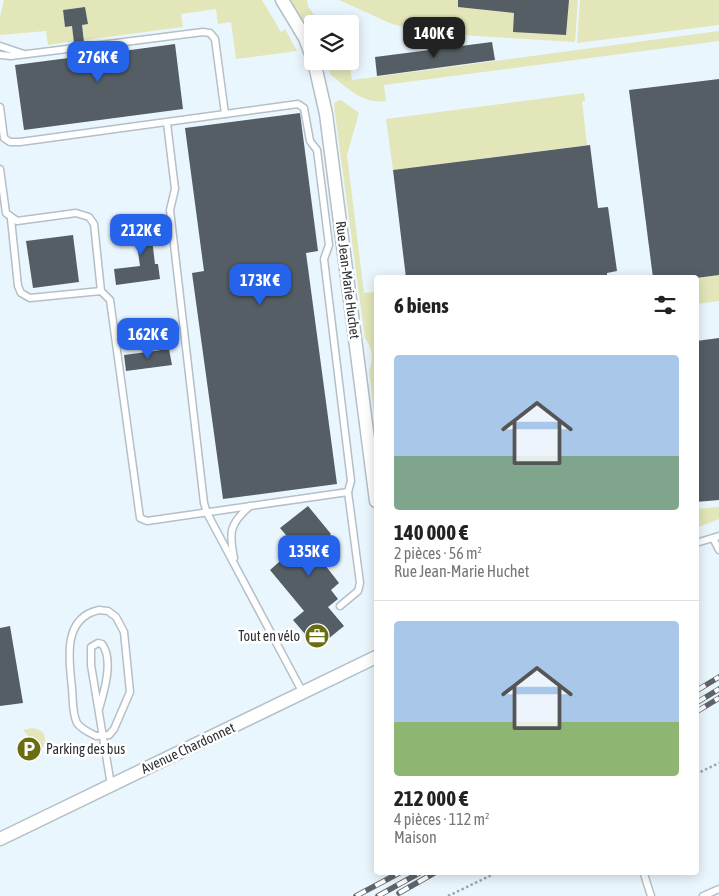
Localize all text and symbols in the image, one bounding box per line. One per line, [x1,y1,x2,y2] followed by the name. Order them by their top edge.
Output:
[304,15,359,70] map controls
[304,15,359,70] button: layers
[393,17,475,59] pin: 140K €
[414,24,454,42] text: 140K €
[57,41,139,83] pin: 276K €
[78,48,118,66] text: 276K €
[100,214,182,256] pin: 212K €
[333,220,363,340] street label: Rue Jean-Marie Huchet
[121,221,161,239] text: 212K €
[219,264,301,306] pin: 173K €
[240,271,280,289] text: 173K €
[651,291,679,319] icon: filters
[394,293,449,317] text: 6 biens
[107,318,189,360] pin: 162K €
[128,325,168,343] text: 162K €
[492,388,582,478] icon: home
[394,520,468,544] text: 140 000 €
[268,534,350,577] pin: 135K €
[289,542,329,560] text: 135K €
[394,544,482,562] text: 2 pièces · 56 m²
[394,562,529,580] text: Rue Jean-Marie Huchet
[304,623,330,649] office icon: Tout en vélo
[238,628,300,644] place label: Tout en vélo
[492,653,582,743] icon: home
[139,719,237,777] street label: Avenue Chardonnet
[16,736,42,762] parking icon: Parking des bus
[46,741,125,757] place label: Parking des bus
[394,786,468,810] text: 212 000 €
[394,810,490,828] text: 4 pièces · 112 m²
[394,828,437,846] text: Maison

